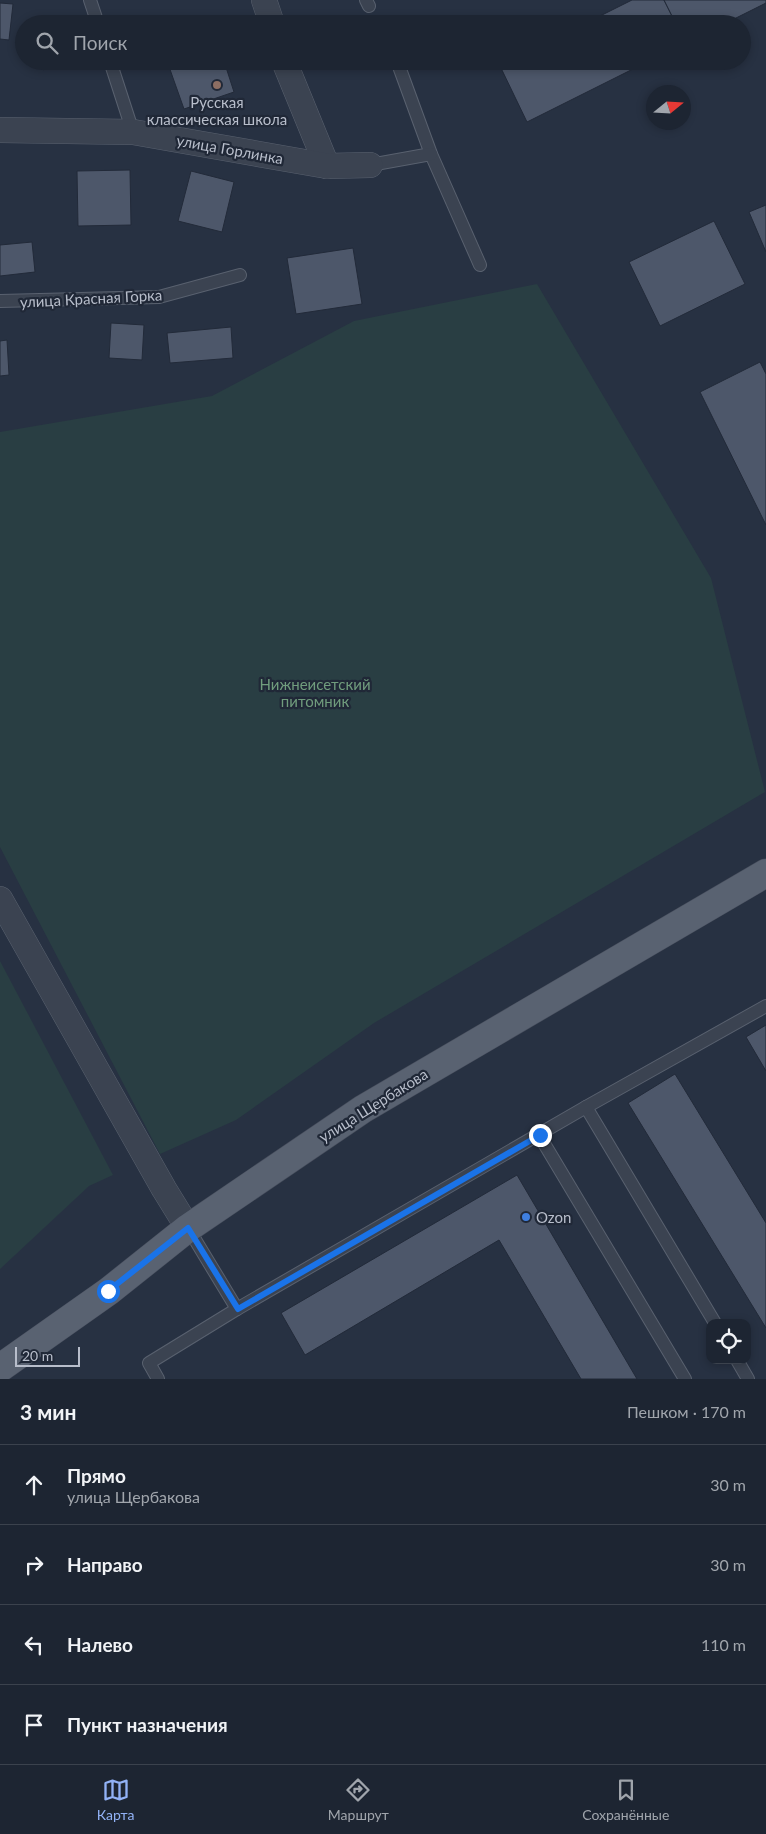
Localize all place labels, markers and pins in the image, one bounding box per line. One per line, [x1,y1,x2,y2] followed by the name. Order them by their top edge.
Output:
[211,79,223,91] marker: Русская классическая школа
[147,93,287,128] place label: Русская классическая школа
[536,1208,571,1226] place label: Ozon
[520,1211,532,1223] marker: Ozon

